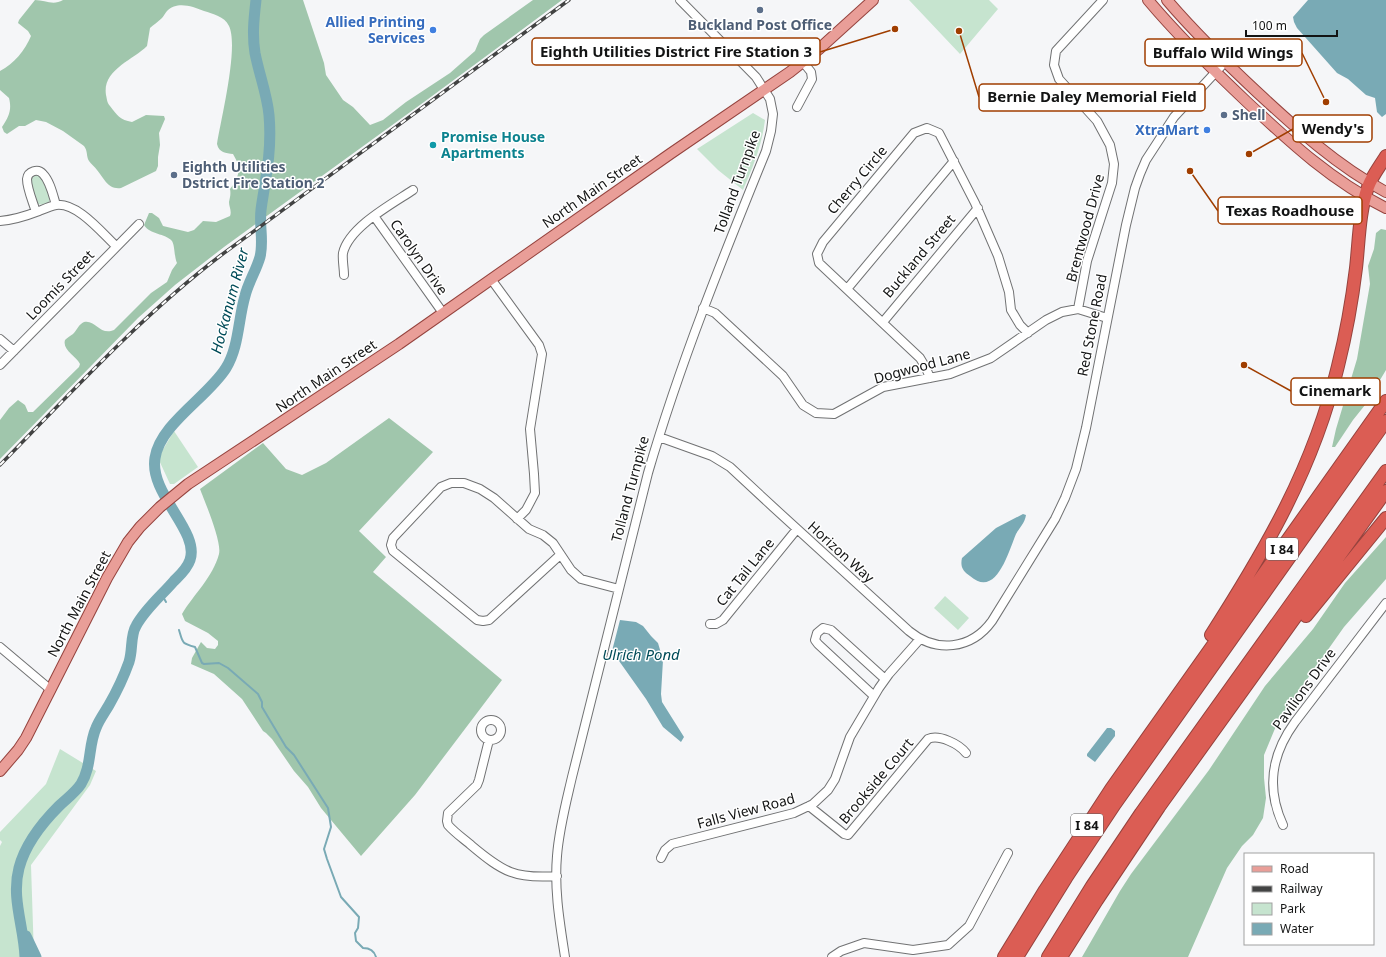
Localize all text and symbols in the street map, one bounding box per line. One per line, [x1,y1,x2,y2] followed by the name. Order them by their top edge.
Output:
[755,5,765,15] marker: Buckland Post Office
[325,12,425,47] place label: Allied Printing Services
[1246,12,1337,38] scale bar
[688,15,832,34] place label: Buckland Post Office
[1252,17,1287,34] text: 100 m
[428,25,438,35] marker: Allied Printing Services
[532,38,820,65] callout: Eighth Utilities District Fire Station 3
[1145,39,1302,66] callout: Buffalo Wild Wings
[540,41,812,61] text: Eighth Utilities District Fire Station 3
[1153,42,1293,62] text: Buffalo Wild Wings
[979,84,1205,111] callout: Bernie Daley Memorial Field
[987,86,1197,106] text: Bernie Daley Memorial Field
[1232,105,1266,124] place label: Shell
[1219,110,1229,120] marker: Shell
[1293,115,1372,142] callout: Wendy's
[1302,118,1364,138] text: Wendy's
[1135,120,1199,139] place label: XtraMart
[1202,125,1212,135] marker: XtraMart
[441,127,545,162] place label: Promise House Apartments
[709,127,764,236] street label: Tolland Turnpike
[428,140,438,150] marker: Promise House Apartments
[822,141,891,218] street label: Cherry Circle
[538,149,645,232] street label: North Main Street
[182,157,325,192] place label: Eighth Utilities Dstrict Fire Station 2
[169,170,179,180] marker: Eighth Utilities Dstrict Fire Station 2
[1061,172,1108,284] street label: Brentwood Drive
[1218,197,1362,224] callout: Texas Roadhouse
[1226,200,1354,220] text: Texas Roadhouse
[878,210,959,301] street label: Buckland Street
[386,215,453,298] street label: Carolyn Drive
[205,245,253,356] water label: Hockanum River
[21,246,98,324] street label: Loomis Street
[1072,272,1111,378] street label: Red Stone Road
[272,335,380,416] street label: North Main Street
[871,343,972,388] street label: Dogwood Lane
[1291,378,1380,405] callout: Cinemark
[1299,380,1372,400] text: Cinemark
[606,434,653,544] street label: Tolland Turnpike
[804,517,879,587] street label: Horizon Way
[711,534,778,610] street label: Cat Tail Lane
[1266,538,1298,560] road number: I 84
[43,547,115,660] street label: North Main Street
[602,644,680,664] water label: Ulrich Pond
[1268,644,1340,733] street label: Pavilions Drive
[834,734,917,827] street label: Brookside Court
[695,788,797,833] street label: Falls View Road
[1071,814,1103,836] road number: I 84
[1244,853,1374,945] legend
[1280,860,1309,877] text: Road
[1280,880,1324,897] text: Railway
[1280,900,1306,917] text: Park
[1280,920,1314,937] text: Water

